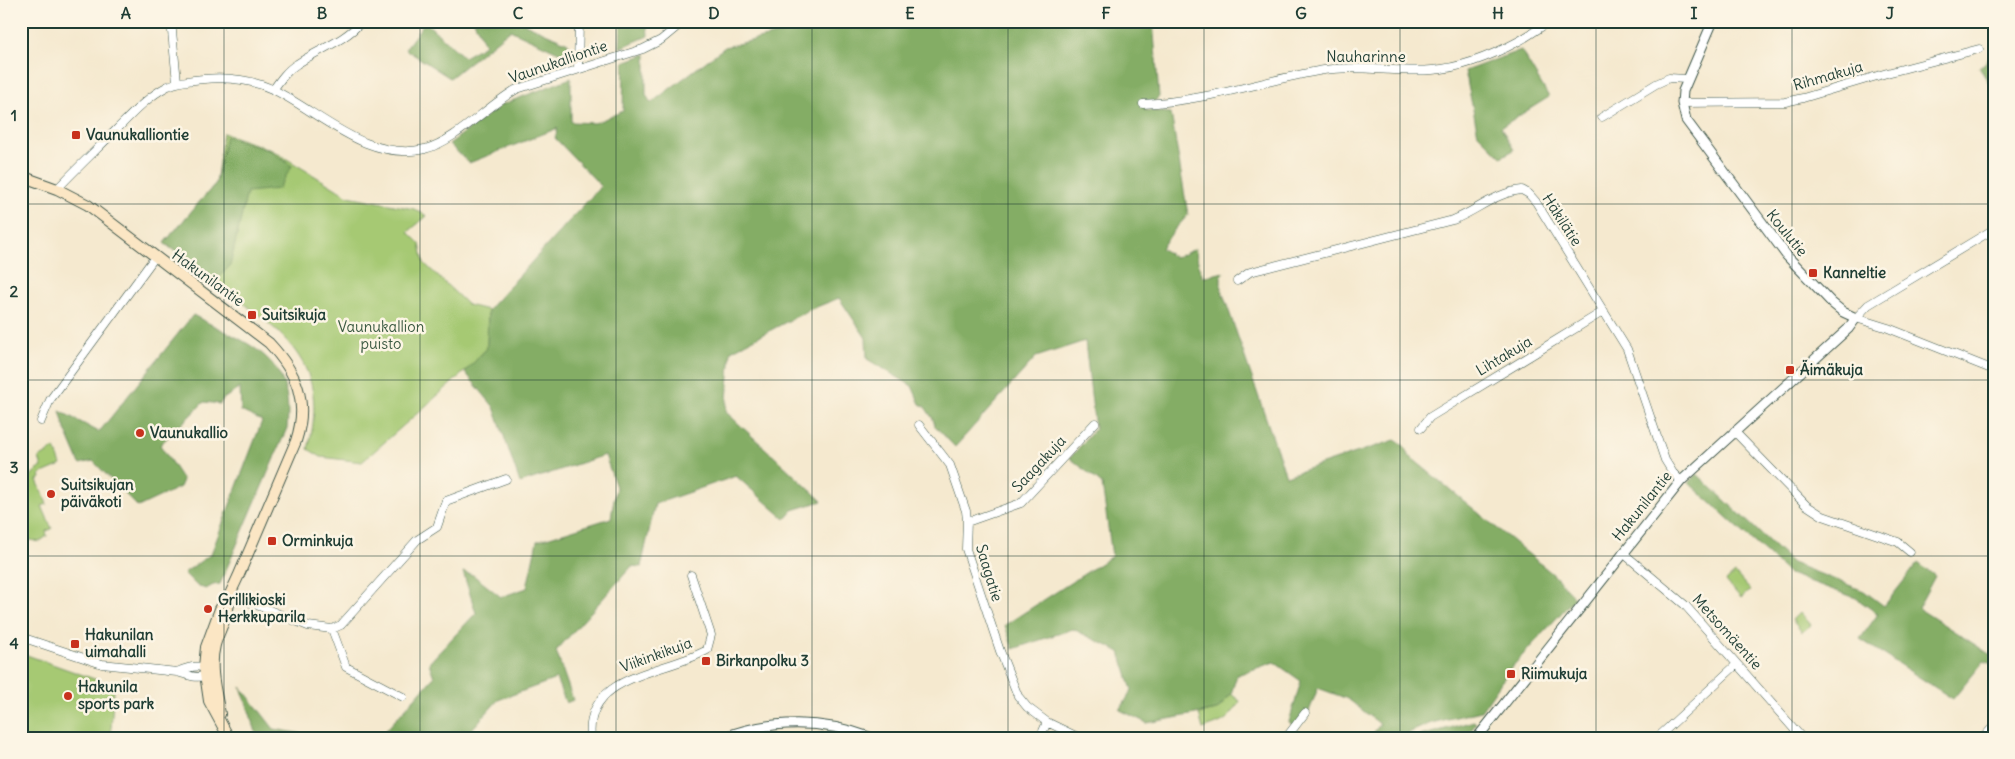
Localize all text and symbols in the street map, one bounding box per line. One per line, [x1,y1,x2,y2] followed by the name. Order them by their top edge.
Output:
[121,3,131,23] text: A
[317,3,328,23] text: B
[513,3,524,23] text: C
[708,3,720,23] text: D
[905,3,915,23] text: E
[1101,3,1111,23] text: F
[1295,3,1307,23] text: G
[1492,3,1504,23] text: H
[1691,3,1698,23] text: I
[1886,3,1895,23] text: J
[506,36,610,87] street label: Vaunukalliontie
[1326,47,1406,66] street label: Nauharinne
[1791,56,1865,95] street label: Rihmakuja
[11,105,17,125] text: 1
[86,125,189,144] place label: Vaunukalliontie
[70,129,82,141] marker: Vaunukalliontie
[1538,190,1586,250] street label: Häkilätie
[1763,205,1812,260] street label: Koulutie
[168,245,248,310] street label: Hakunilantie
[1823,263,1886,282] place label: Kanneltie
[1807,267,1819,279] marker: Kanneltie
[10,281,19,301] text: 2
[262,305,326,324] place label: Suitsikuja
[246,309,258,321] marker: Suitsikuja
[338,317,425,353] park label: Vaunukallion puisto
[1472,331,1536,380] street label: Lihtakuja
[1800,359,1863,379] place label: Äimäkuja
[1784,364,1796,376] marker: Äimäkuja
[150,423,229,442] place label: Vaunukallio
[134,427,146,439] marker: Vaunukallio
[1008,431,1070,496] street label: Saagakuja
[9,457,19,477] text: 3
[1608,467,1676,545] street label: Hakunilantie
[61,475,134,512] place label: Suitsikujan päiväkoti
[45,488,57,500] marker: Suitsikujan päiväkoti
[282,531,354,550] place label: Orminkuja
[266,535,278,547] marker: Orminkuja
[972,542,1007,604] street label: Saagatie
[218,590,306,627] place label: Grillikioski Herkkuparila
[1688,590,1766,673] street label: Metsomäentie
[202,603,214,615] marker: Grillikioski Herkkuparila
[85,625,154,661] place label: Hakunilan uimahalli
[9,633,19,653] text: 4
[617,633,695,676] street label: Viikinkikuja
[69,638,81,650] marker: Hakunilan uimahalli
[716,651,809,671] place label: Birkanpolku 3
[700,655,712,667] marker: Birkanpolku 3
[1521,664,1588,683] place label: Riimukuja
[1505,668,1517,680] marker: Riimukuja
[78,677,155,714] place label: Hakunila sports park
[62,690,74,702] marker: Hakunila sports park

